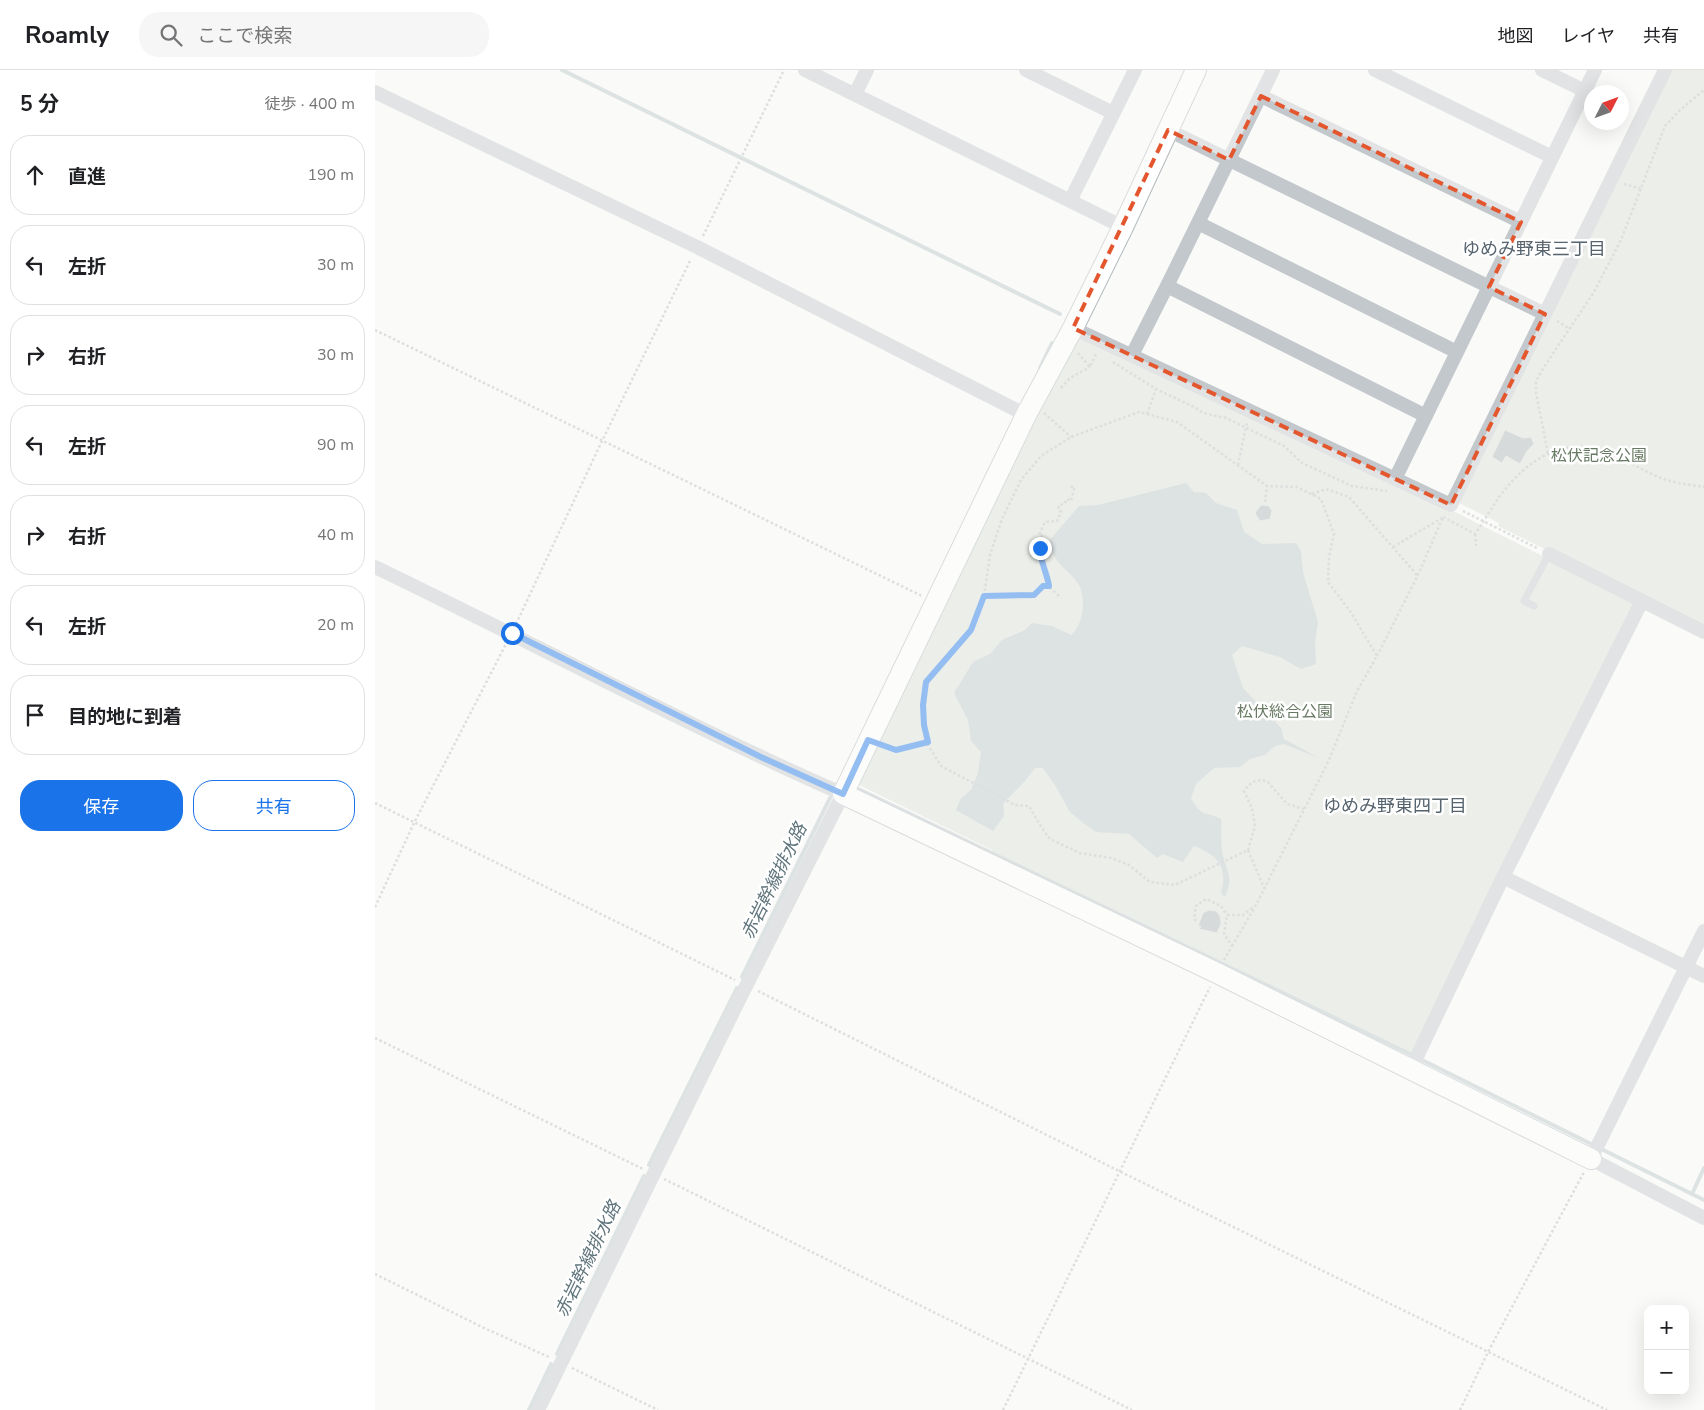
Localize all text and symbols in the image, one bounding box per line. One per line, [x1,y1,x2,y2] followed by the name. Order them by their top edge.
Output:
[139,12,489,57] search box
[25,19,109,51] text: Roamly
[157,21,185,49] icon: search
[197,23,292,49] text: ここで検索
[1498,24,1534,48] text: 地図
[1562,24,1615,48] text: レイヤ
[1643,24,1679,48] text: 共有
[1584,85,1629,130] north arrow
[20,90,59,118] text: 5 分
[265,93,355,115] text: 徒歩 · 400 m
[21,161,49,189] icon: ahead
[68,164,106,190] text: 直進
[307,164,354,186] text: 190 m
[1462,237,1606,261] district label: ゆめみ野東三丁目
[21,251,49,279] icon: left
[68,254,106,280] text: 左折
[317,254,354,276] text: 30 m
[21,341,49,369] icon: right
[68,344,106,370] text: 右折
[317,344,354,366] text: 30 m
[21,431,49,459] icon: left
[68,434,106,460] text: 左折
[317,434,354,456] text: 90 m
[1551,445,1647,467] park label: 松伏記念公園
[21,521,49,549] icon: right
[68,524,106,550] text: 右折
[317,524,354,546] text: 40 m
[1029,537,1052,560] route end
[21,611,49,639] icon: left
[68,614,106,640] text: 左折
[317,614,354,636] text: 20 m
[501,622,524,645] route start
[21,701,49,729] icon: arrive
[1237,701,1333,723] park label: 松伏総合公園
[68,704,182,730] text: 目的地に到着
[20,780,183,831] button: 保存
[193,780,355,831] button: 共有
[1323,794,1467,818] district label: ゆめみ野東四丁目
[736,817,813,943] water label: 赤岩幹線排水路
[550,1195,627,1321] water label: 赤岩幹線排水路
[1644,1305,1689,1395] map controls
[1644,1305,1689,1350] button: +
[1644,1350,1689,1395] button: −

